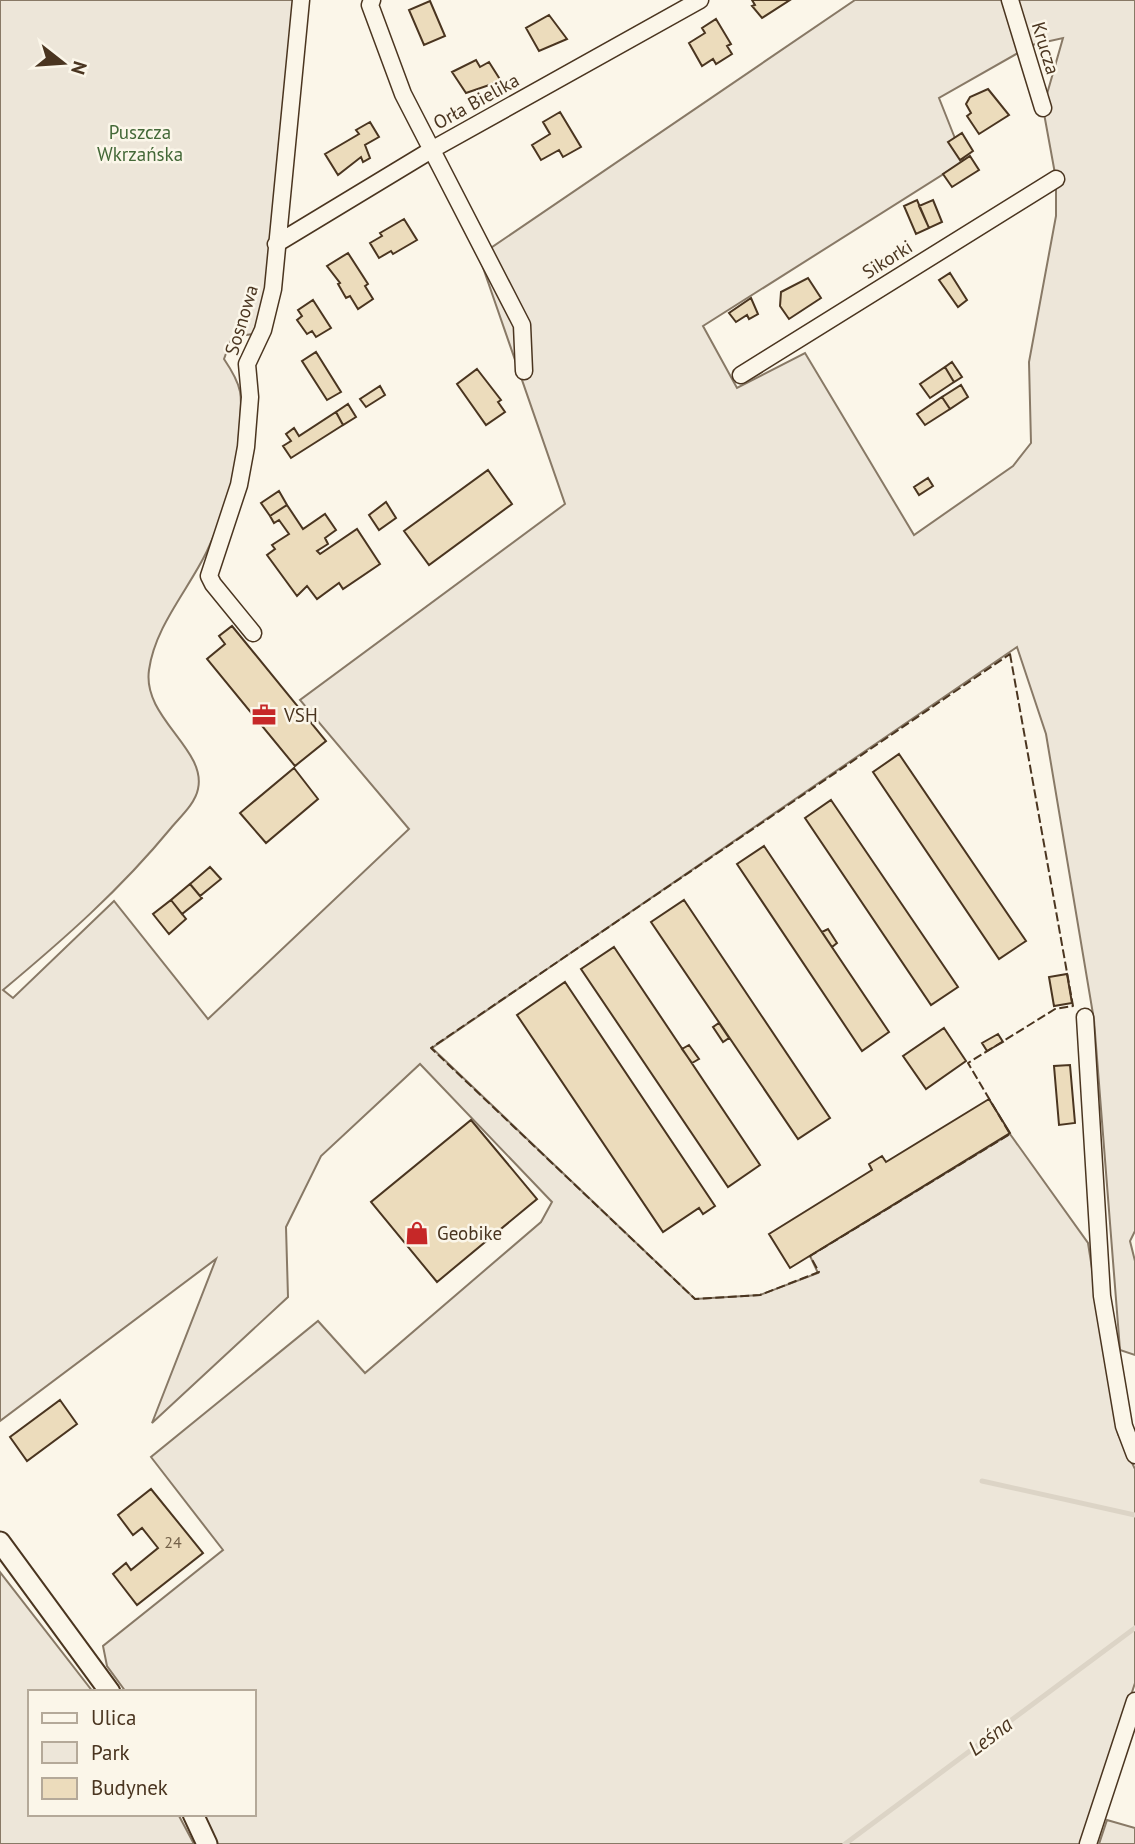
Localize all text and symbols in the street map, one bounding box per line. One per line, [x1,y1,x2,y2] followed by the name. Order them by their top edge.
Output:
[1027,19,1065,77] street label: Krucza
[28,28,98,98] north arrow
[66,58,93,77] text: N
[429,68,523,134] street label: Orła Bielika
[97,120,183,166] park label: Puszcza Wkrzańska
[857,234,917,284] street label: Sikorki
[219,282,263,358] street label: Sosnowa
[250,701,278,729] office icon: VSH
[283,703,318,727] place label: VSH
[403,1219,431,1247] shop icon: Geobike
[437,1221,502,1245] place label: Geobike
[164,1532,182,1552] house number: 24
[28,1690,256,1816] legend
[91,1704,136,1731] text: Ulica
[962,1710,1018,1761] water label: Leśna
[91,1739,130,1766] text: Park
[91,1774,168,1801] text: Budynek

